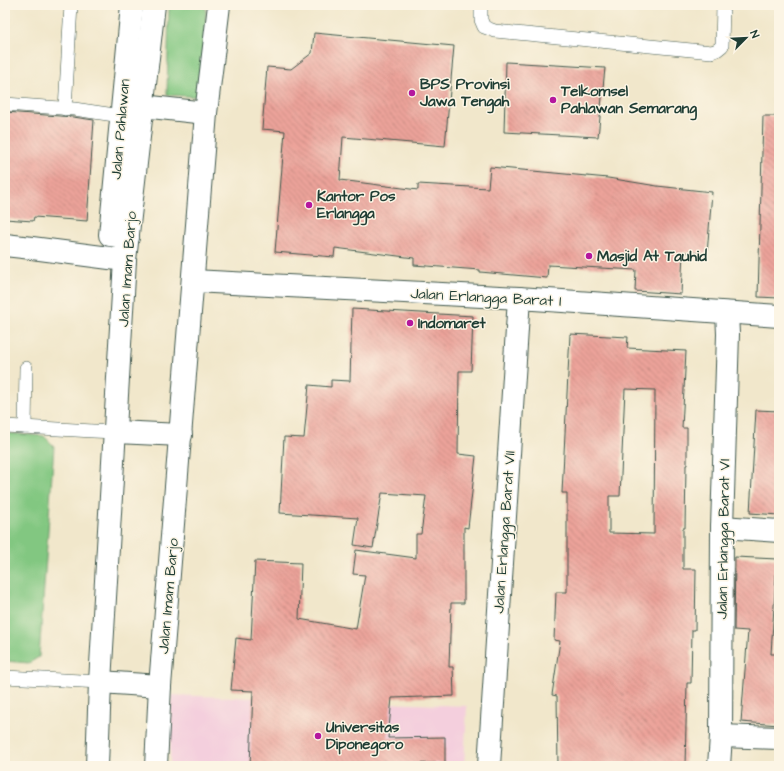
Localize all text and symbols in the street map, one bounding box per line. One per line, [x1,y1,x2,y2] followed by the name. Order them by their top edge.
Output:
[726,18,766,58] north arrow
[746,28,763,40] text: N
[419,74,510,114] place label: BPS Provinsi Jawa Tengah
[106,77,135,180] street label: Jalan Pahlawan
[560,81,697,121] place label: Telkomsel Pahlawan Semarang
[407,88,417,98] marker: BPS Provinsi Jawa Tengah
[548,95,558,105] marker: Telkomsel Pahlawan Semarang
[317,186,396,226] place label: Kantor Pos Erlangga
[304,200,314,210] marker: Kantor Pos Erlangga
[113,210,142,328] street label: Jalan Imam Barjo
[597,246,707,267] place label: Masjid At Tauhid
[584,251,594,261] marker: Masjid At Tauhid
[410,283,562,313] street label: Jalan Erlangga Barat I
[418,313,487,334] place label: Indomaret
[405,318,415,328] marker: Indomaret
[488,450,522,614] street label: Jalan Erlangga Barat VII
[712,458,736,620] street label: Jalan Erlangga Barat VI
[153,537,184,655] street label: Jalan Imam Barjo
[326,717,404,757] place label: Universitas Diponegoro
[313,731,323,741] marker: Universitas Diponegoro

